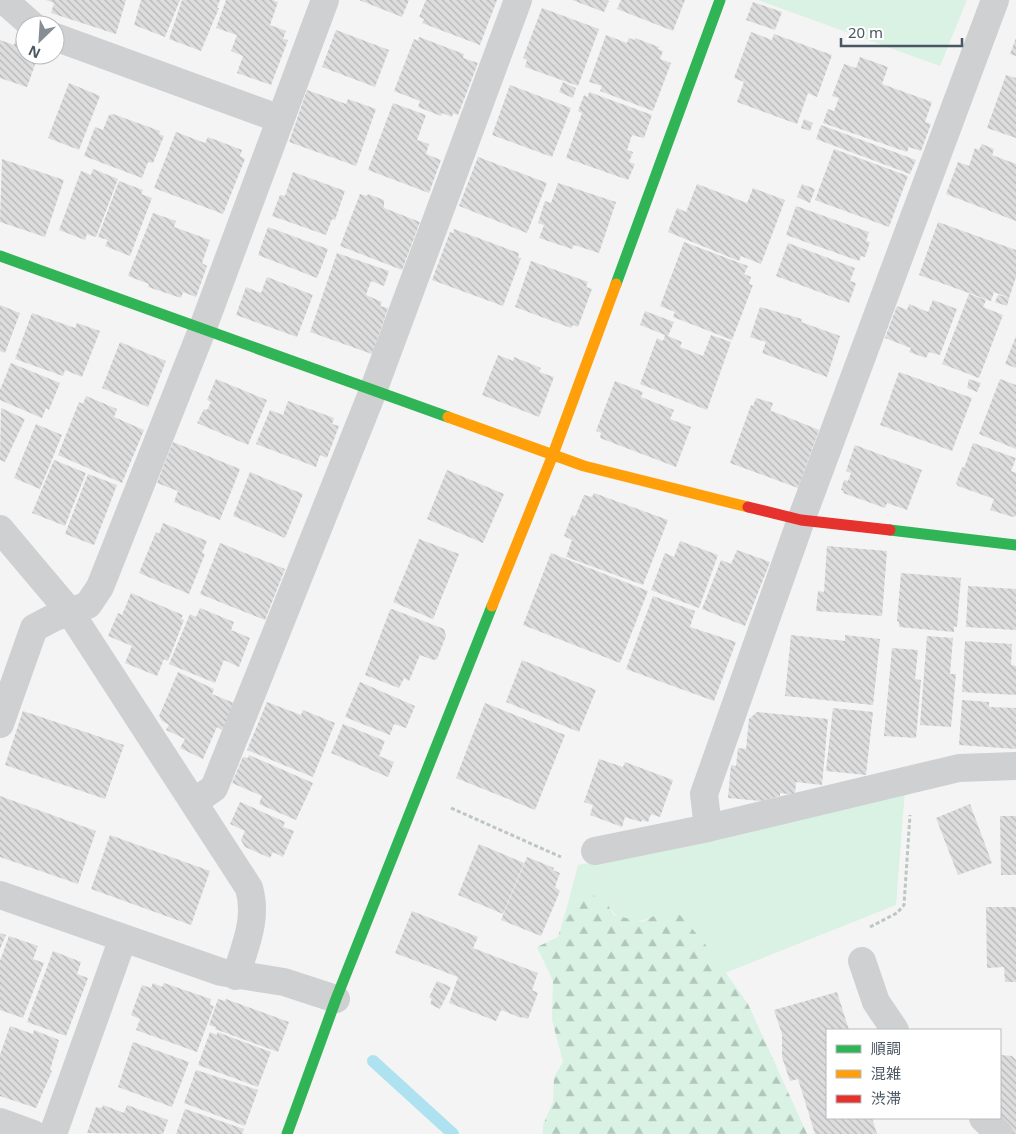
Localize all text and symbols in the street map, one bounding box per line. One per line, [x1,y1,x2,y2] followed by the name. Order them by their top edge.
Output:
[15,15,65,65] north arrow
[841,15,962,47] scale bar
[848,22,883,42] text: 20 m
[25,41,43,63] text: N
[826,1029,1001,1119] legend
[871,1038,901,1058] text: 順調
[871,1063,901,1083] text: 混雑
[871,1088,901,1108] text: 渋滞

